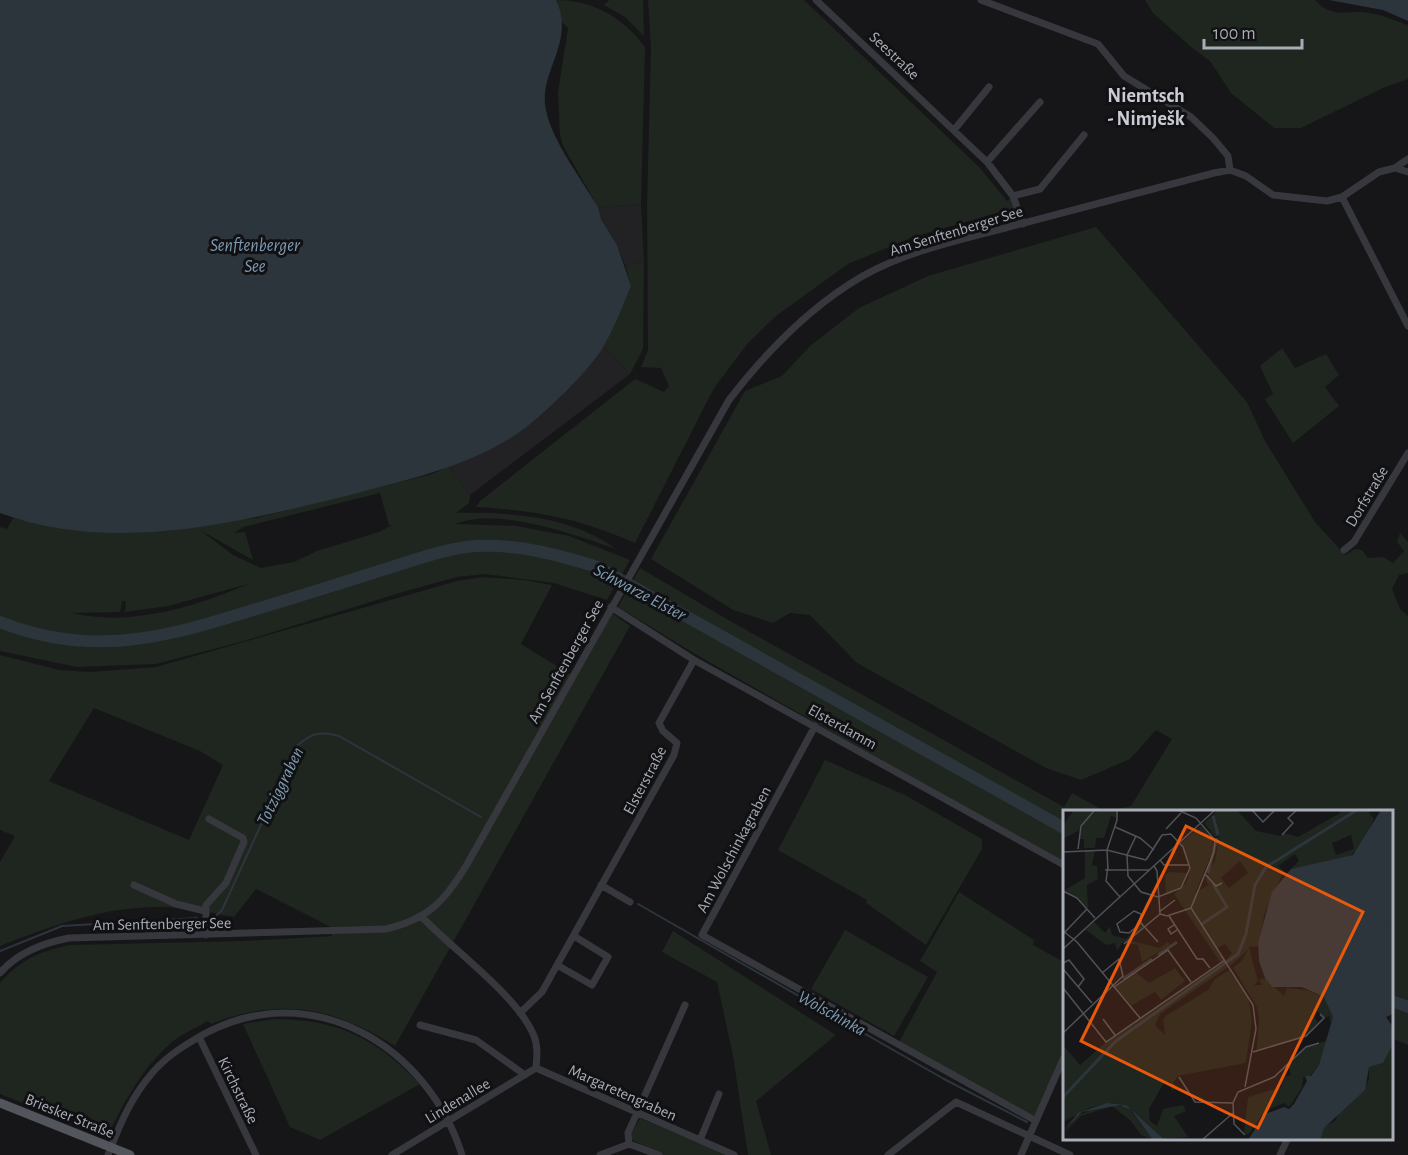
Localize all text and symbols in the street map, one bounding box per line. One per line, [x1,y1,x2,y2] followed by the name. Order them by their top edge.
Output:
[1204,12,1302,50] scale bar
[1213,25,1256,43] text: 100 m
[866,29,922,83] street label: Seestraße
[1107,86,1185,129] district label: Niemtsch - Nimješk
[888,203,1025,259] street label: Am Senftenberger See
[210,237,301,276] water label: Senftenberger See
[1343,463,1391,530] street label: Dorfstraße
[591,561,689,625] water label: Schwarze Elster
[525,597,606,726] street label: Am Senftenberger See
[805,701,880,752] street label: Elsterdamm
[254,744,308,828] water label: Totziggraben
[620,744,669,817] street label: Elsterstraße
[694,784,774,915] street label: Am Wolschinkagraben
[1063,810,1393,1140] inset map
[93,915,231,933] street label: Am Senftenberger See
[794,988,869,1040] water label: Wolschinka
[215,1055,261,1126] street label: Kirchstraße
[566,1062,679,1124] street label: Margaretengraben
[422,1075,493,1126] street label: Lindenallee
[23,1091,116,1141] street label: Briesker Straße

